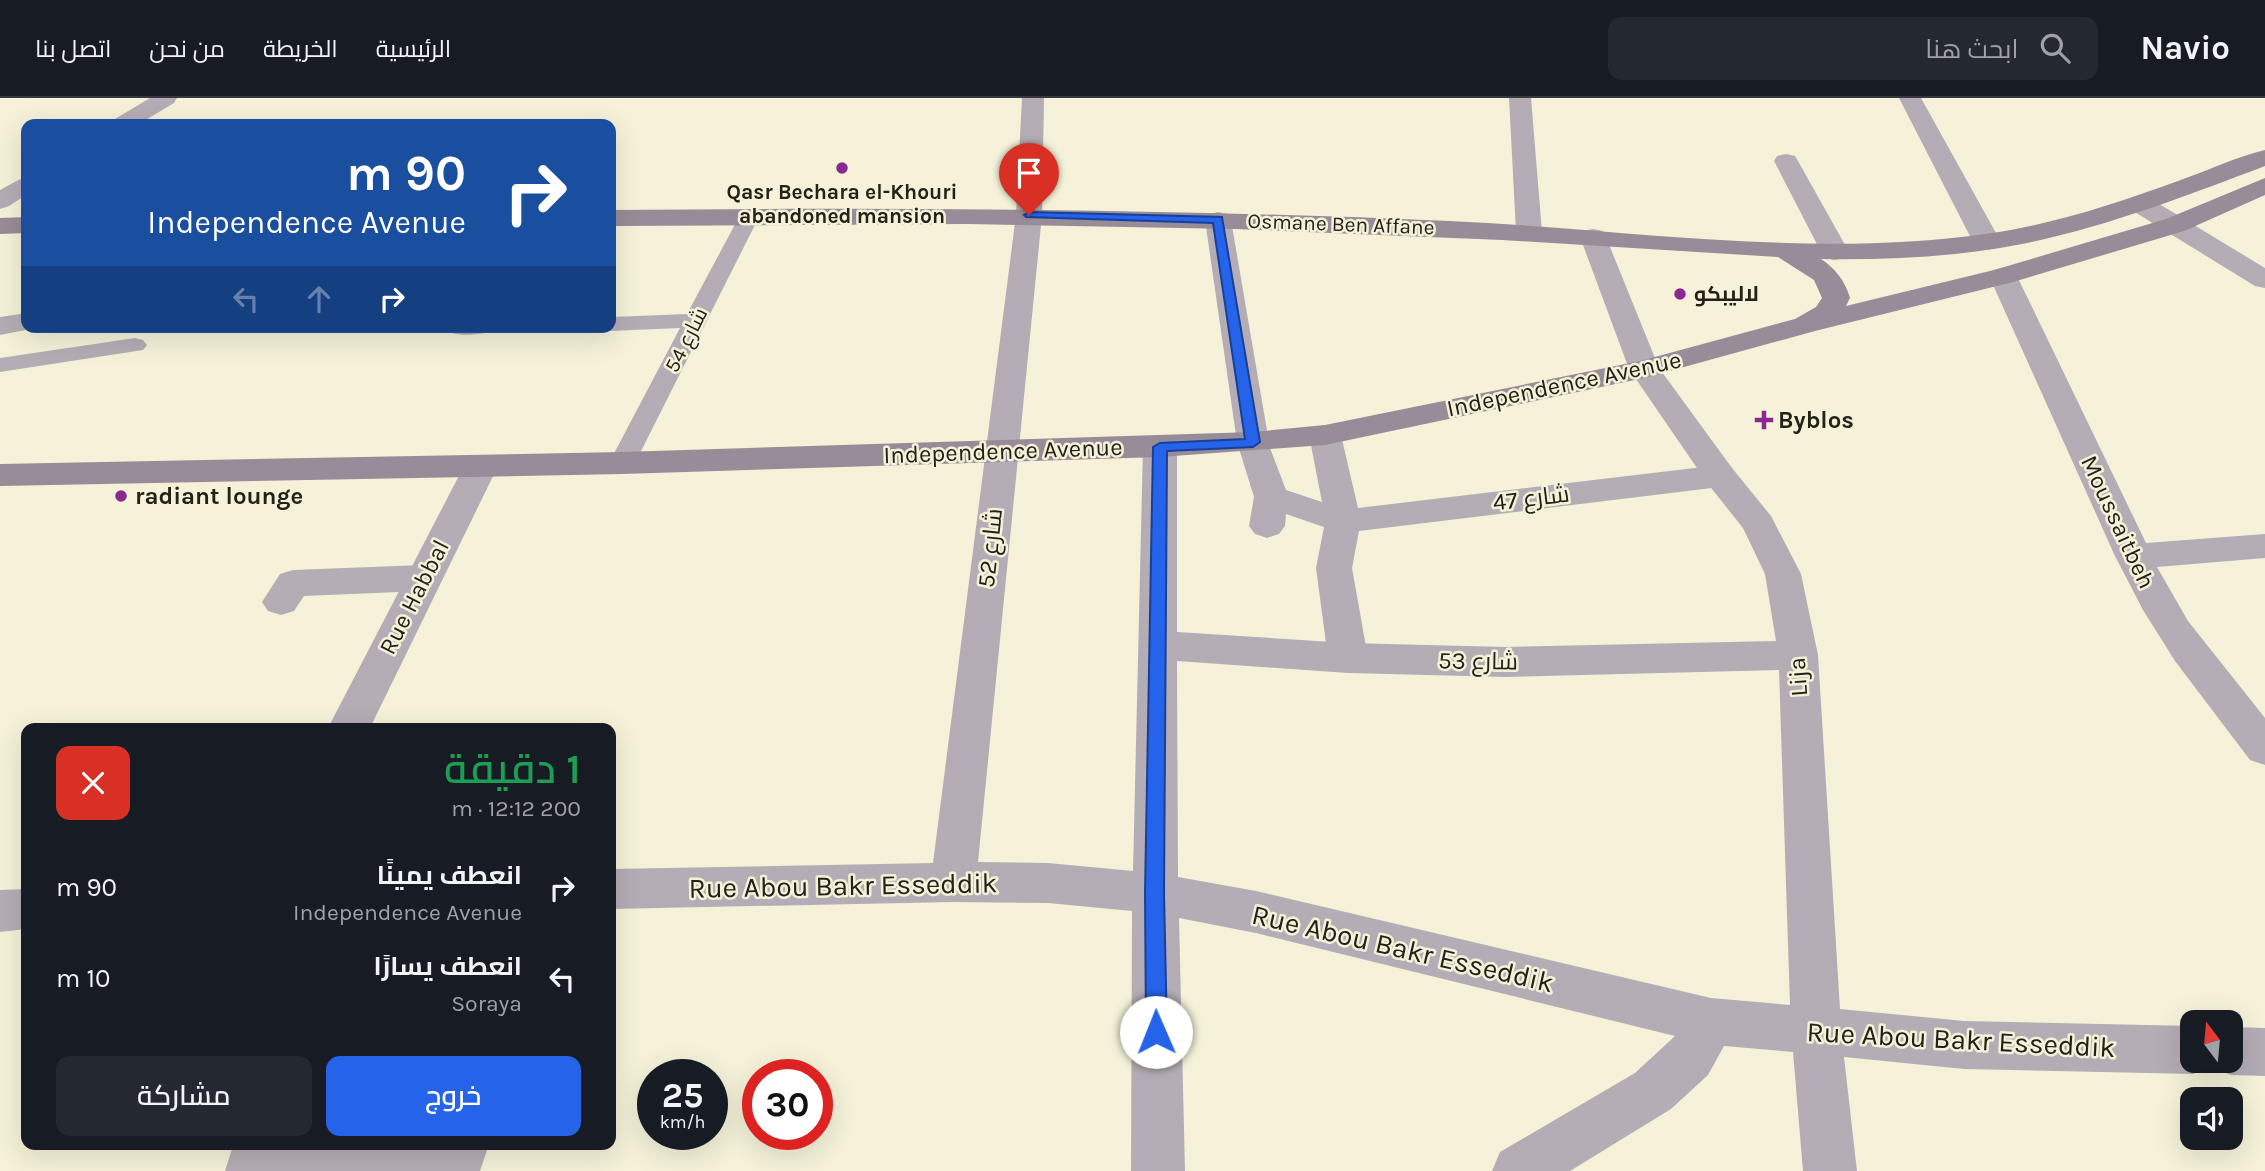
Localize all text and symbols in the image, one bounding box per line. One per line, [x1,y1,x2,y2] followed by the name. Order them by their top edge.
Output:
[1608,17,2098,80] search box
[2036,29,2074,67] icon: search
[2140,29,2230,67] text: Navio
[1925,34,2018,65] text: ابحث هنا
[35,35,111,63] text: اتصل بنا
[149,35,225,63] text: من نحن
[263,35,338,63] text: الخريطة
[376,35,451,63] text: الرئيسية
[999,143,1059,215] pin
[346,145,466,202] text: 90 m
[490,147,581,238] icon: right
[1010,154,1048,192] icon: arrive
[834,160,850,176] marker: Qasr Bechara el-Khouri abandoned mansion
[727,180,957,228] place label: Qasr Bechara el-Khouri abandoned mansion
[147,204,466,241] text: Independence Avenue
[1247,209,1435,239] street label: Osmane Ben Affane
[227,280,265,318] icon: left
[300,280,338,318] icon: ahead
[373,280,411,318] icon: right
[1694,282,1759,307] place label: لاليبكو
[1672,286,1688,302] marker: لاليبكو
[660,304,714,377] street label: شارع 54
[1444,345,1684,423] street label: Independence Avenue
[1778,406,1854,434] place label: Byblos
[1756,412,1772,428] marker: Byblos
[883,433,1123,469] street label: Independence Avenue
[2075,451,2161,593] street label: Moussaitbeh
[1491,479,1571,519] street label: شارع 47
[135,482,303,510] place label: radiant lounge
[113,488,129,504] marker: radiant lounge
[972,507,1010,589] street label: شارع 52
[373,535,455,659] street label: Rue Habbal
[1438,646,1518,678] street label: شارع 53
[1783,657,1813,697] street label: Lija
[444,744,581,794] text: 1 دقيقة
[56,746,130,820] button: close
[451,795,581,822] text: 200 m · 12:12
[377,860,522,891] text: انعطف يمينًا
[688,866,998,905] street label: Rue Abou Bakr Esseddik
[543,869,581,907] icon: right
[56,872,117,903] text: 90 m
[1249,898,1557,999] street label: Rue Abou Bakr Esseddik
[293,899,522,926] text: Independence Avenue
[374,951,522,982] text: انعطف يسارًا
[543,960,581,998] icon: left
[56,963,111,994] text: 10 m
[451,990,522,1017] text: Soraya
[1119,995,1193,1069] position arrow
[2180,1010,2244,1073] north arrow
[2180,1010,2243,1150] map controls
[1806,1015,2116,1064] street label: Rue Abou Bakr Esseddik
[56,1056,312,1136] button: مشاركة
[326,1056,581,1136] button: خروج
[742,1059,833,1150] speed limit sign: 30
[662,1075,703,1116] text: 25
[2180,1087,2243,1150] button: sound
[660,1111,705,1133] text: km/h

